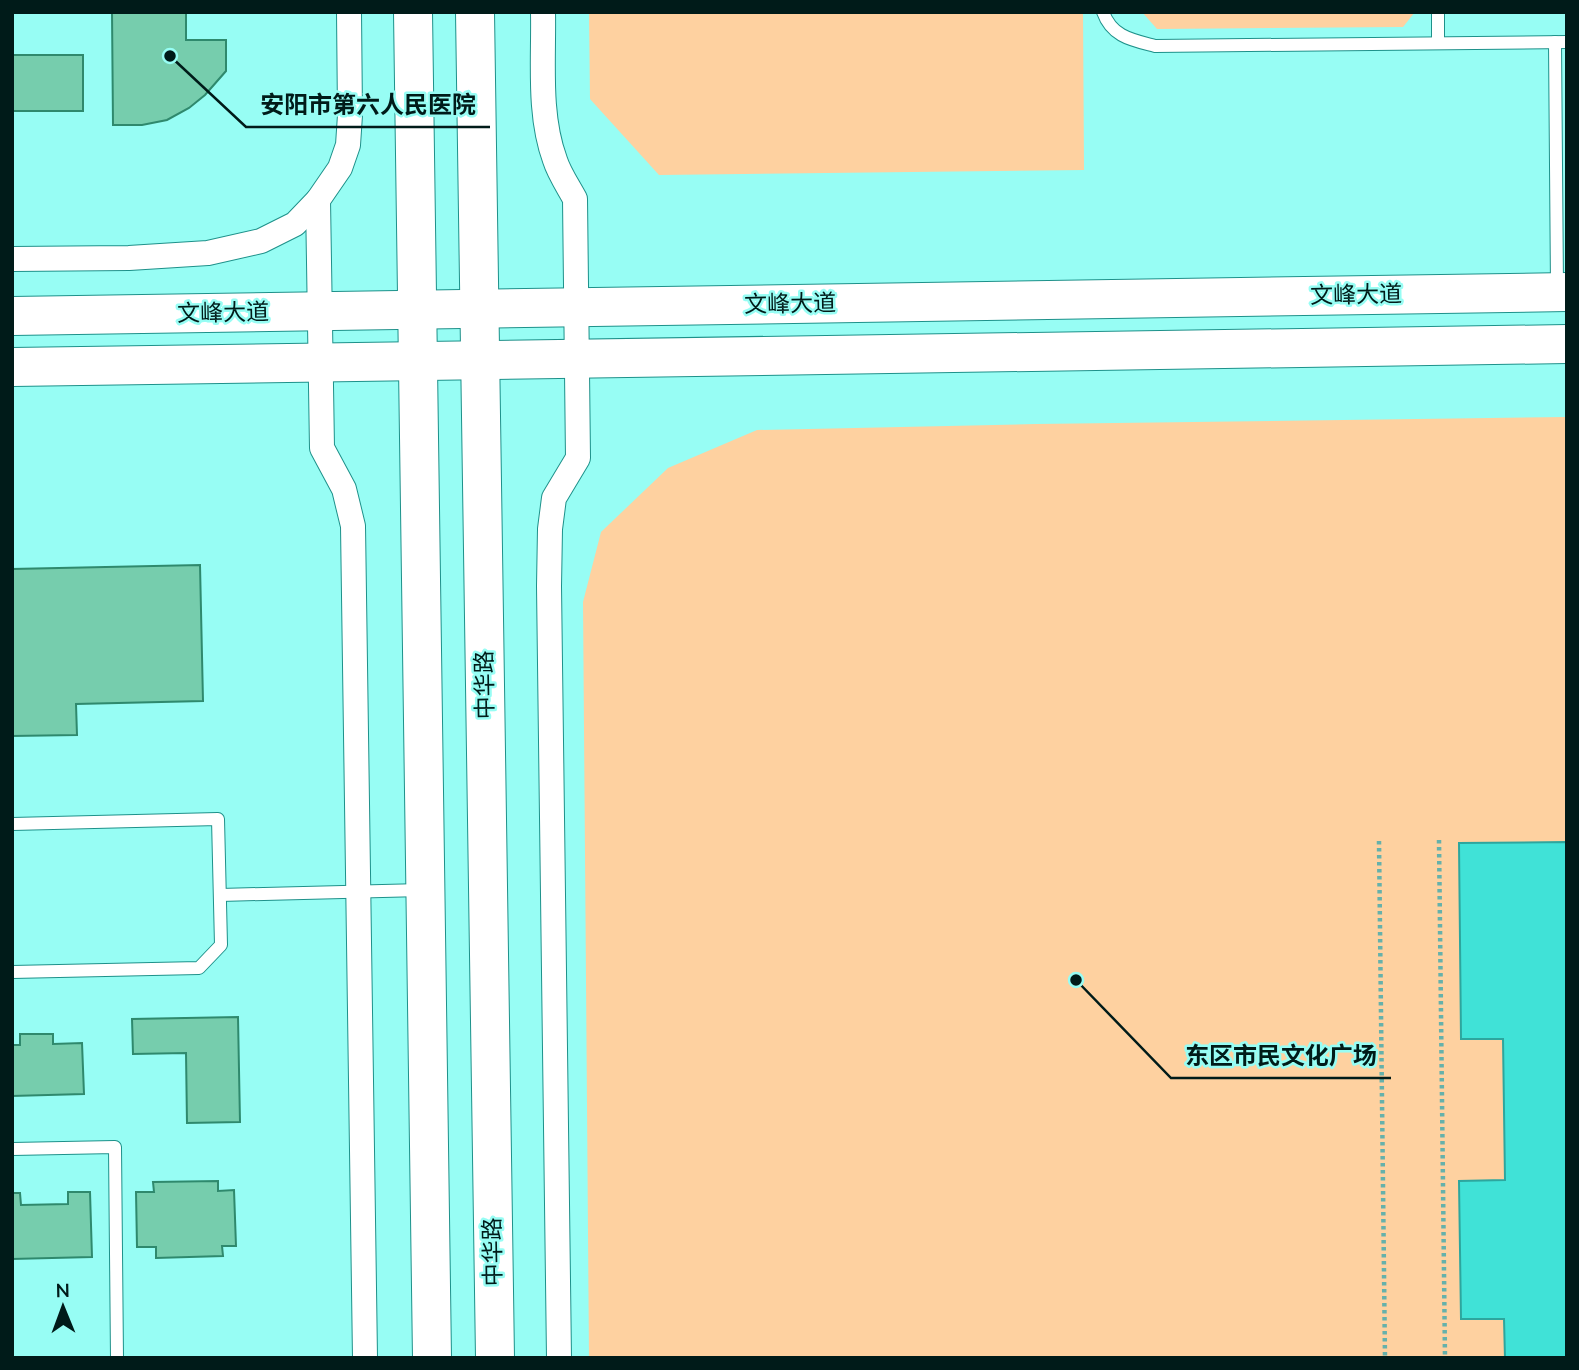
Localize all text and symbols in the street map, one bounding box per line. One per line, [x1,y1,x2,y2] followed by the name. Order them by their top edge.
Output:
[246,82,490,127] callout: 安阳市第六人民医院
[260,89,476,121] text: 安阳市第六人民医院
[1310,279,1402,311] street label: 文峰大道
[744,288,836,320] street label: 文峰大道
[177,297,269,329] street label: 文峰大道
[469,650,501,720] street label: 中华路
[1171,1033,1391,1078] callout: 东区市民文化广场
[1185,1040,1377,1072] text: 东区市民文化广场
[477,1217,509,1287] street label: 中华路
[28,1272,98,1342] north arrow
[55,1278,70,1304] text: N

